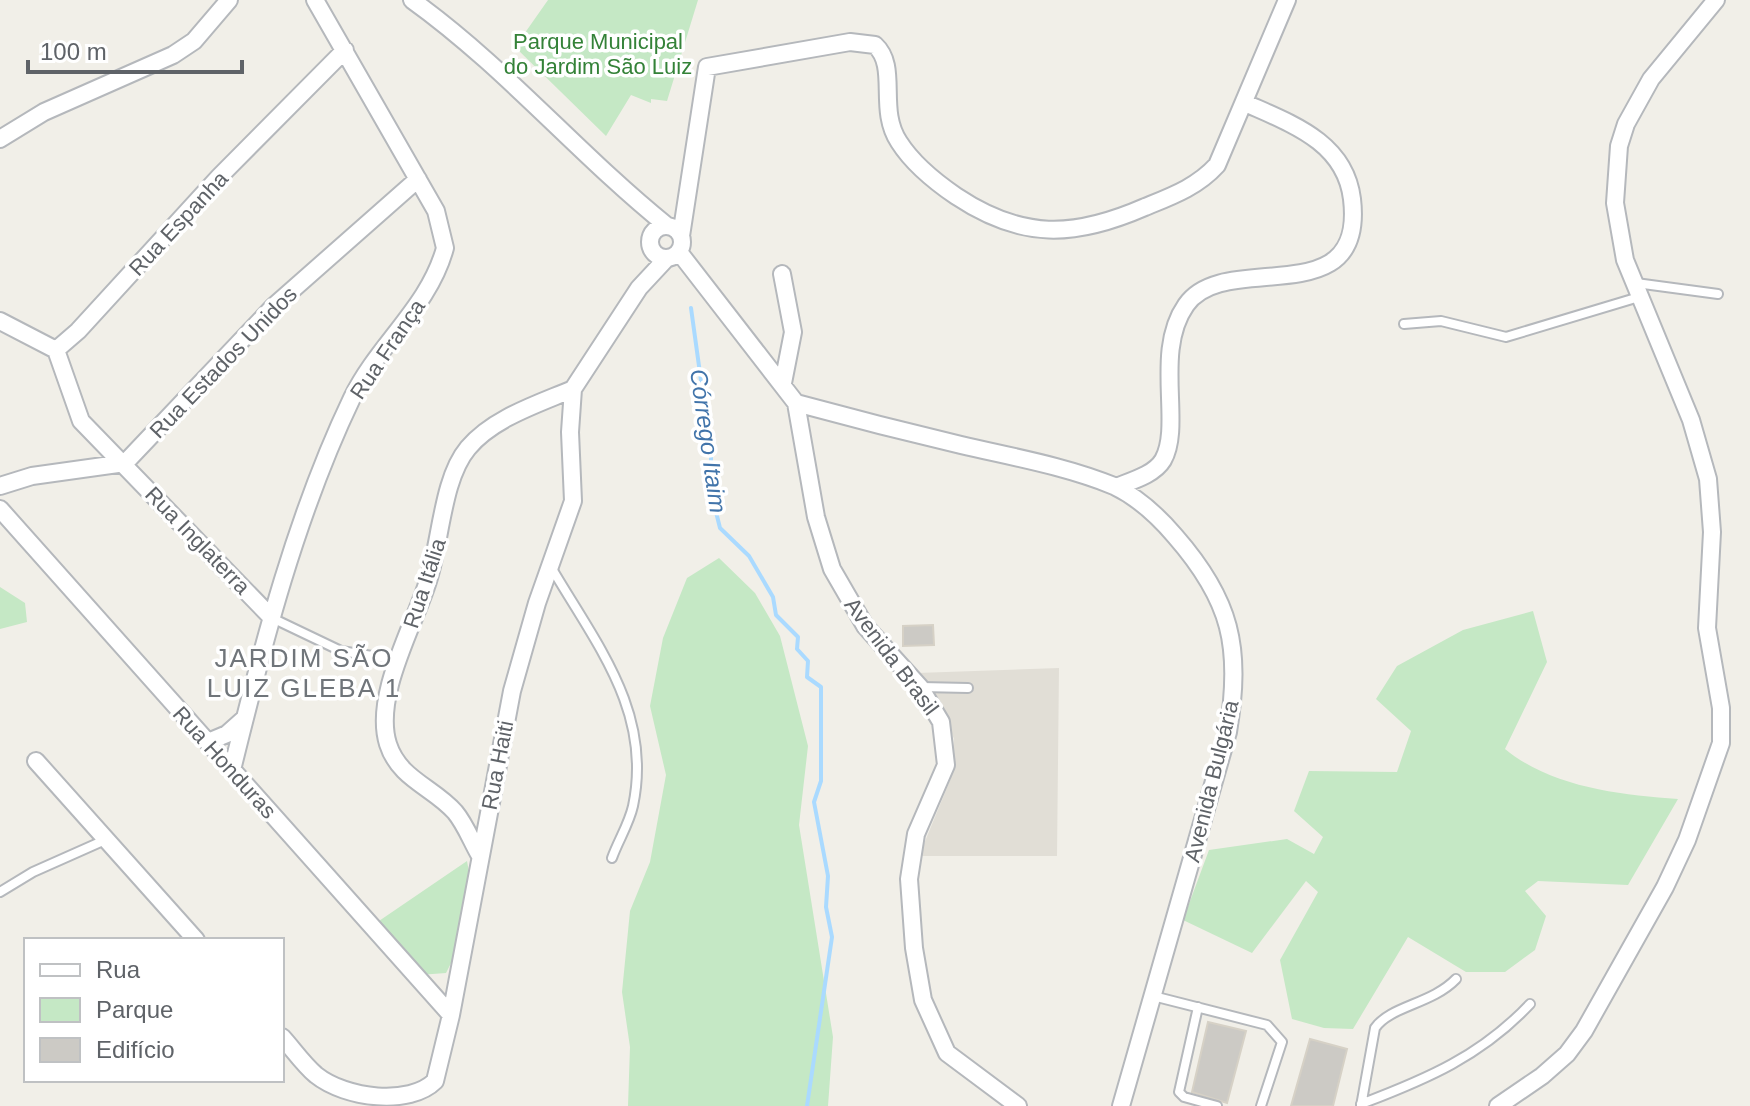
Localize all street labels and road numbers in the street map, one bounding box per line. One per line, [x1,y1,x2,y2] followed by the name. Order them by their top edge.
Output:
[124,166,233,281] street label: Rua Espanha
[145,282,302,443] street label: Rua Estados Unidos
[345,294,430,404] street label: Rua França
[140,482,256,600] street label: Rua Inglaterra
[398,534,451,631] street label: Rua Itália
[839,593,944,720] street label: Avenida Brasil
[1179,697,1244,865] street label: Avenida Bulgária
[168,701,281,823] street label: Rua Honduras
[477,718,518,812] street label: Rua Haiti

